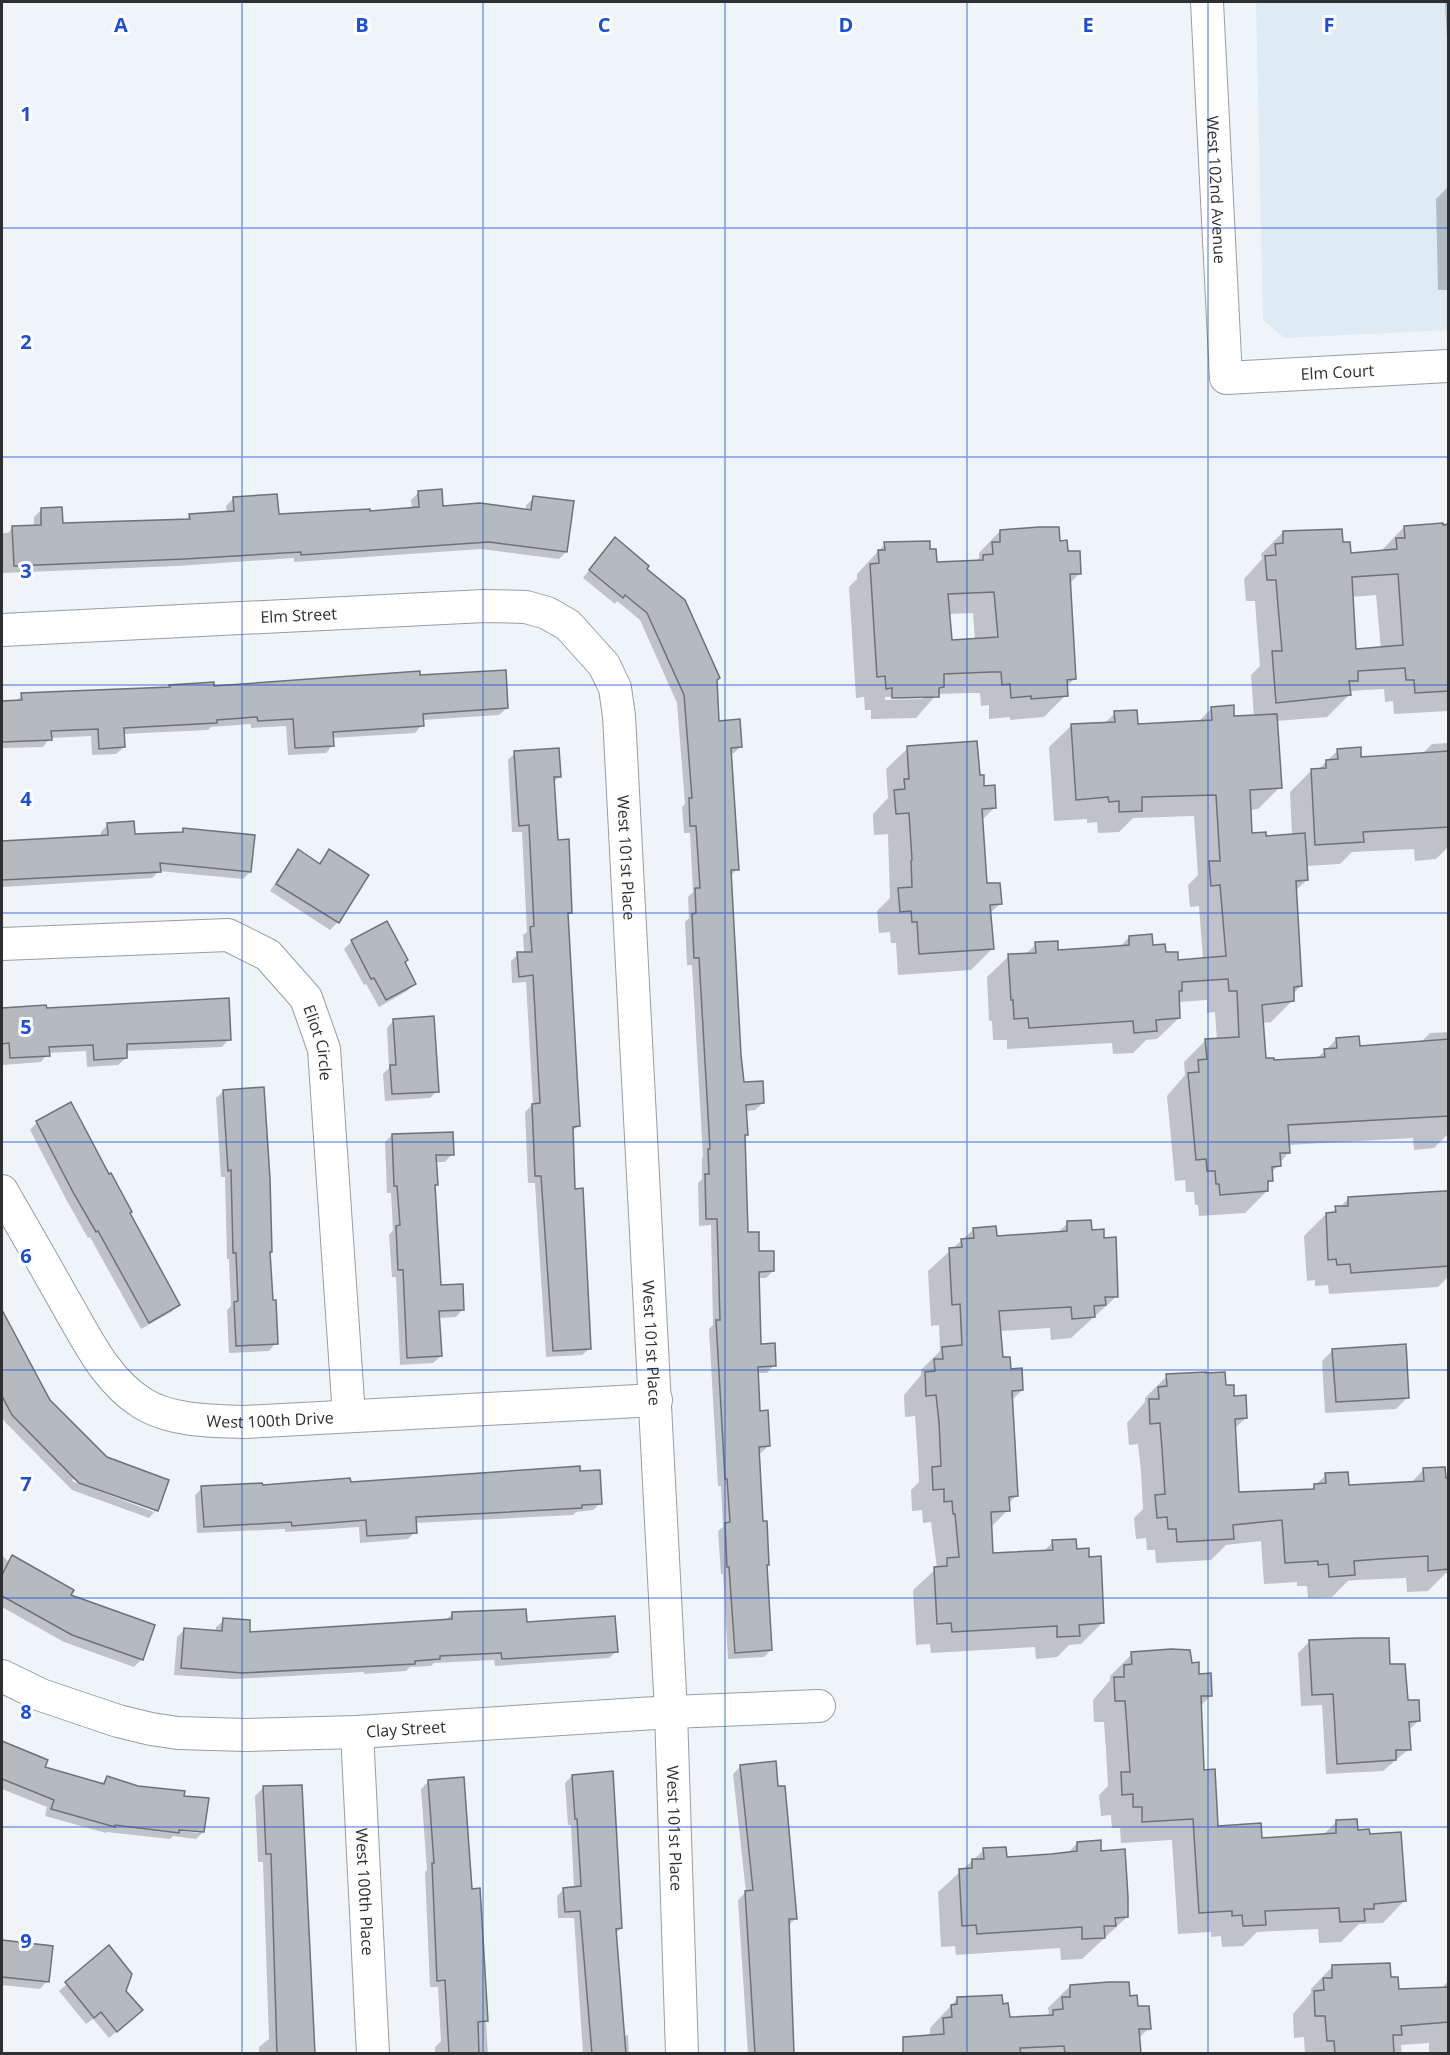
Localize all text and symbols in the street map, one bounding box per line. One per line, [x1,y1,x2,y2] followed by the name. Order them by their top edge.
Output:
[114,11,128,38] text: A
[355,11,369,38] text: B
[598,11,611,38] text: C
[839,11,853,38] text: D
[1082,11,1094,38] text: E
[1324,11,1334,38] text: F
[20,100,32,127] text: 1
[1202,115,1231,264] street label: West 102nd Avenue
[20,328,32,355] text: 2
[1300,359,1375,385] street label: Elm Court
[20,557,32,584] text: 3
[260,602,338,628] street label: Elm Street
[20,785,32,812] text: 4
[612,794,641,921] street label: West 101st Place
[298,1002,337,1081] street label: Eliot Circle
[20,1013,32,1040] text: 5
[20,1242,32,1269] text: 6
[637,1280,666,1406] street label: West 101st Place
[206,1406,334,1433] street label: West 100th Drive
[20,1470,32,1497] text: 7
[20,1698,32,1725] text: 8
[365,1715,447,1742] street label: Clay Street
[662,1765,688,1891] street label: West 101st Place
[351,1828,379,1956] street label: West 100th Place
[20,1927,32,1954] text: 9

